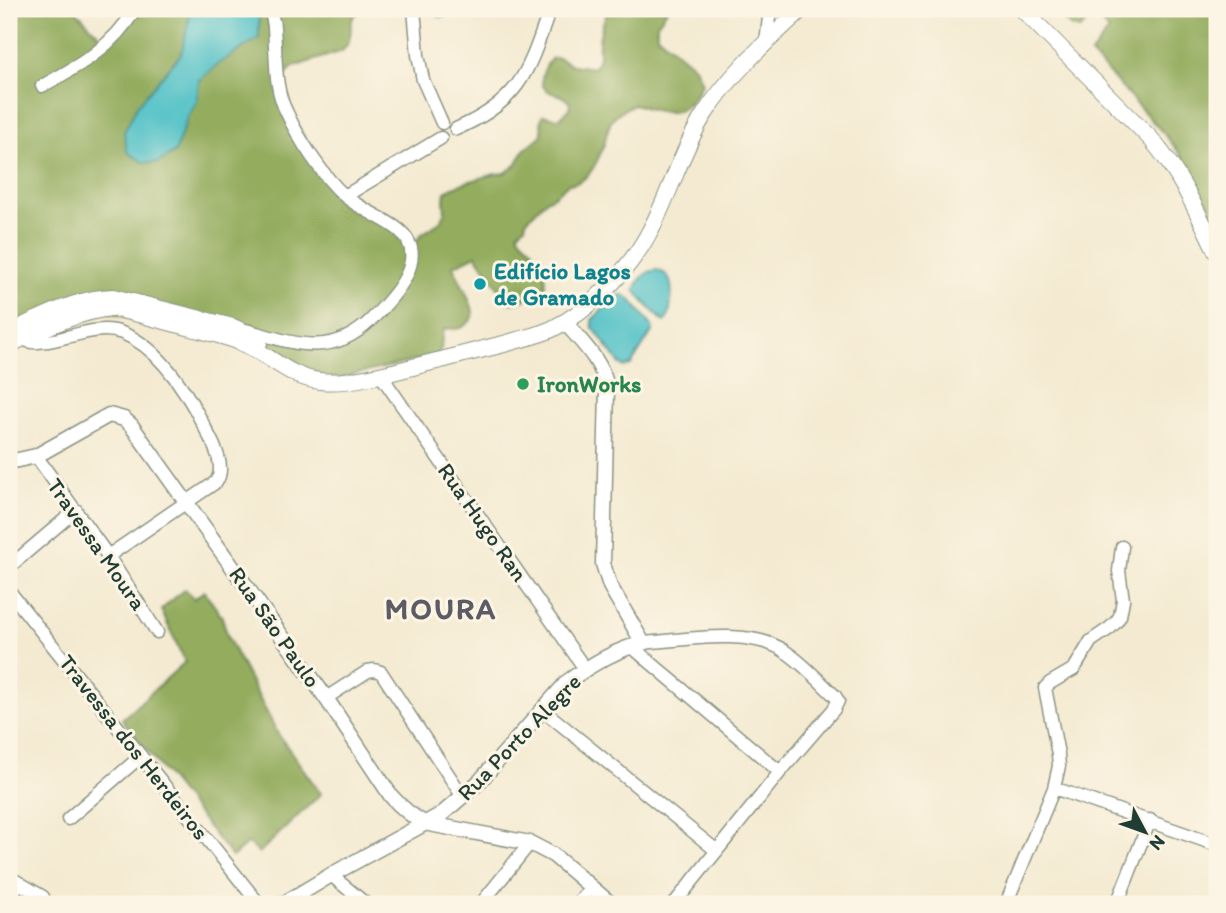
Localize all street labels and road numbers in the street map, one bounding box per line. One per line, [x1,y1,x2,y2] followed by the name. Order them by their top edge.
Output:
[432,457,534,587] street label: Rua Hugo Ran
[41,473,153,615] street label: Travessa Moura
[223,561,327,693] street label: Rua São Paulo
[53,649,215,845] street label: Travessa dos Herdeiros
[451,667,587,807] street label: Rua Porto Alegre

